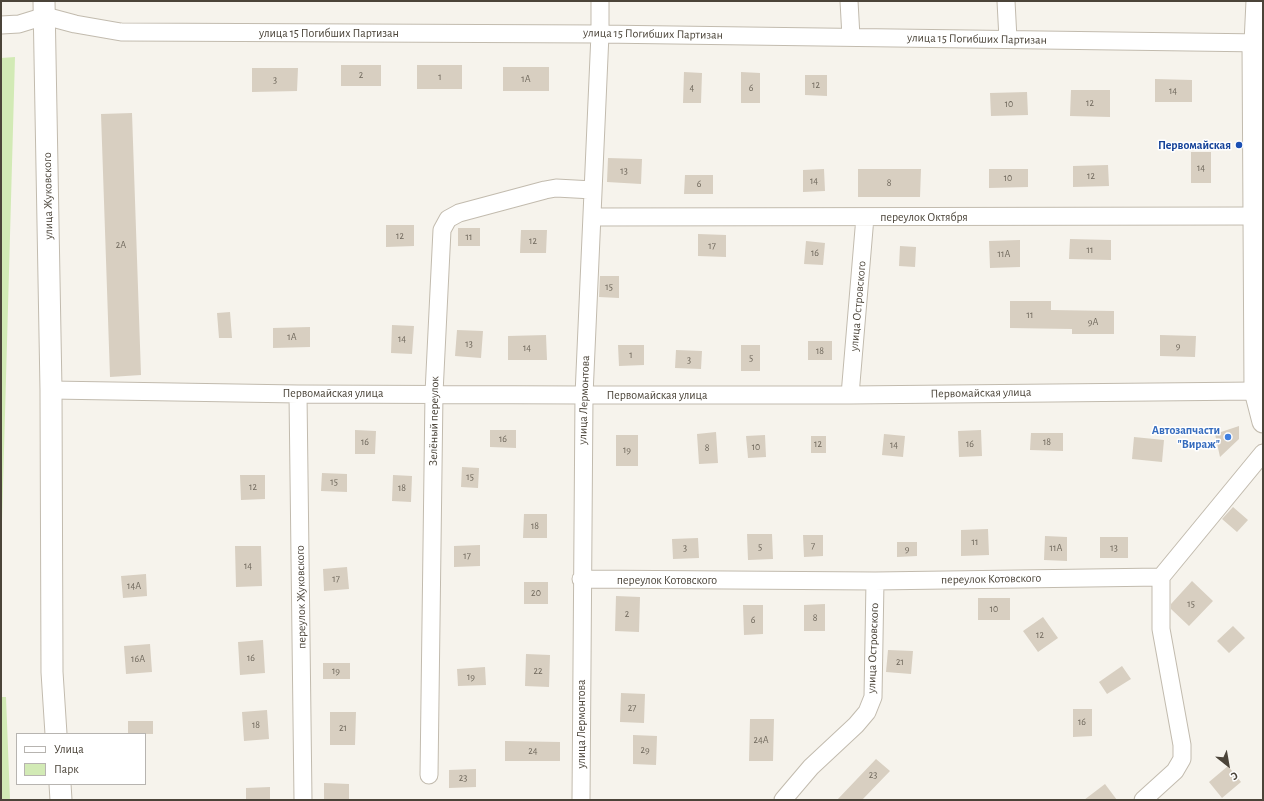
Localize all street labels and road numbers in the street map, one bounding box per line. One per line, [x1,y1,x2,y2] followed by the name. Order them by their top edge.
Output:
[259,26,399,40] street label: улица 15 Погибших Партизан
[583,26,723,42] street label: улица 15 Погибших Партизан
[907,31,1047,47] street label: улица 15 Погибших Партизан
[40,152,56,240] street label: улица Жуковского
[880,210,968,224] street label: переулок Октября
[847,260,869,352] street label: улица Островского
[575,355,593,445] street label: улица Лермонтова
[426,376,442,466] street label: Зелёный переулок
[930,385,1032,401] street label: Первомайская улица
[282,386,384,400] street label: Первомайская улица
[606,388,708,402] street label: Первомайская улица
[293,545,309,649] street label: переулок Жуковского
[941,571,1041,587] street label: переулок Котовского
[617,573,717,587] street label: переулок Котовского
[864,602,882,694] street label: улица Островского
[574,679,588,769] street label: улица Лермонтова

